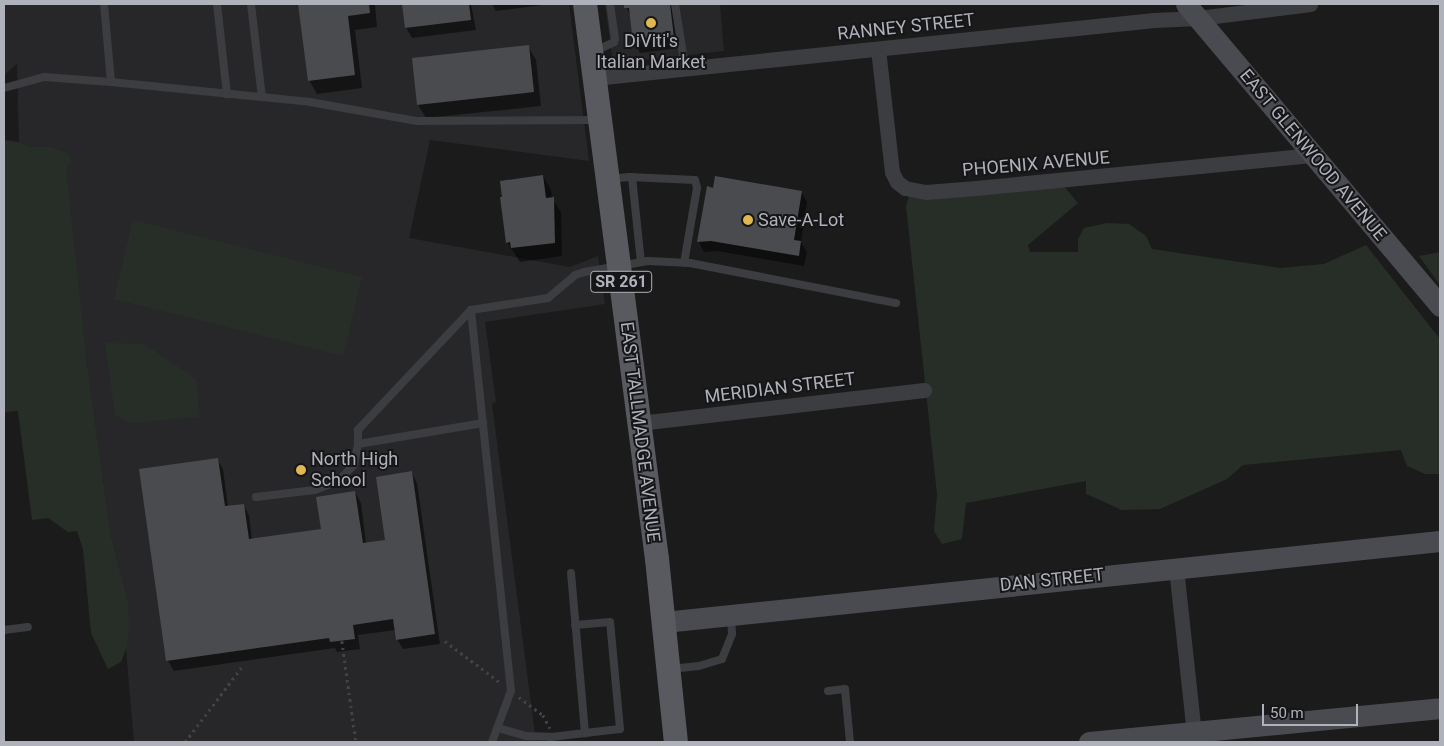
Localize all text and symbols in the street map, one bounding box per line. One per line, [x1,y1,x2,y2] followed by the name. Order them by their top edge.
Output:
[836,9,976,45] street label: RANNEY STREET
[645,17,657,29] marker: DiViti's Italian Market
[596,31,706,74] place label: DiViti's Italian Market
[1235,65,1391,245] street label: EAST GLENWOOD AVENUE
[961,147,1111,181] street label: PHOENIX AVENUE
[758,209,844,231] place label: Save-A-Lot
[742,214,754,226] marker: Save-A-Lot
[590,268,652,296] road number: SR 261
[616,320,664,544] street label: EAST TALLMADGE AVENUE
[703,368,857,408] street label: MERIDIAN STREET
[311,449,398,492] place label: North High School
[295,464,307,476] marker: North High School
[999,564,1105,596] street label: DAN STREET
[1264,694,1360,726] scale bar
[1270,704,1304,722] text: 50 m

